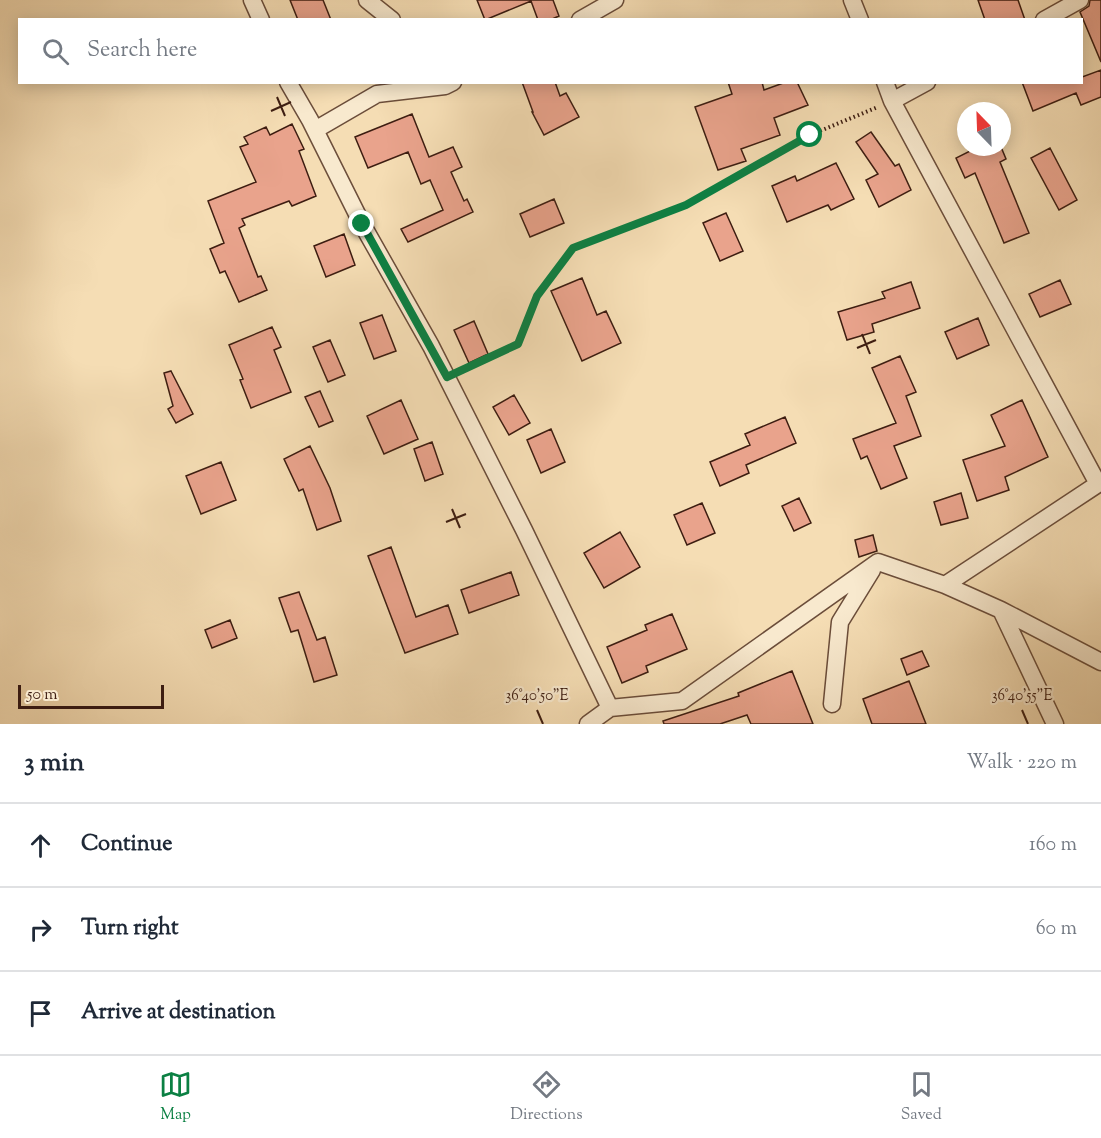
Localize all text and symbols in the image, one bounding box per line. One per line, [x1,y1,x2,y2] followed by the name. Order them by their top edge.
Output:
[18,18,1083,84] search box
[39,35,72,68] icon: search
[87,35,197,67] text: Search here
[957,102,1011,156] north arrow
[796,121,822,147] route start
[348,210,374,236] route end
[18,682,164,710] scale bar
[27,684,58,707] text: 50 m
[505,686,569,707] text: 36°40'50"E
[991,686,1053,707] text: 36°40'55"E
[24,745,84,782] text: 3 min
[966,749,1077,778] text: Walk · 220 m
[24,829,57,862] icon: ahead
[81,829,172,861] text: Continue
[1029,831,1077,860] text: 160 m
[24,913,57,946] icon: right
[81,913,178,945] text: Turn right
[1036,915,1077,944] text: 60 m
[24,997,57,1030] icon: arrive
[81,997,276,1029] text: Arrive at destination
[159,1068,192,1127] tab: Map
[510,1068,583,1127] tab: Directions
[901,1068,942,1127] tab: Saved

